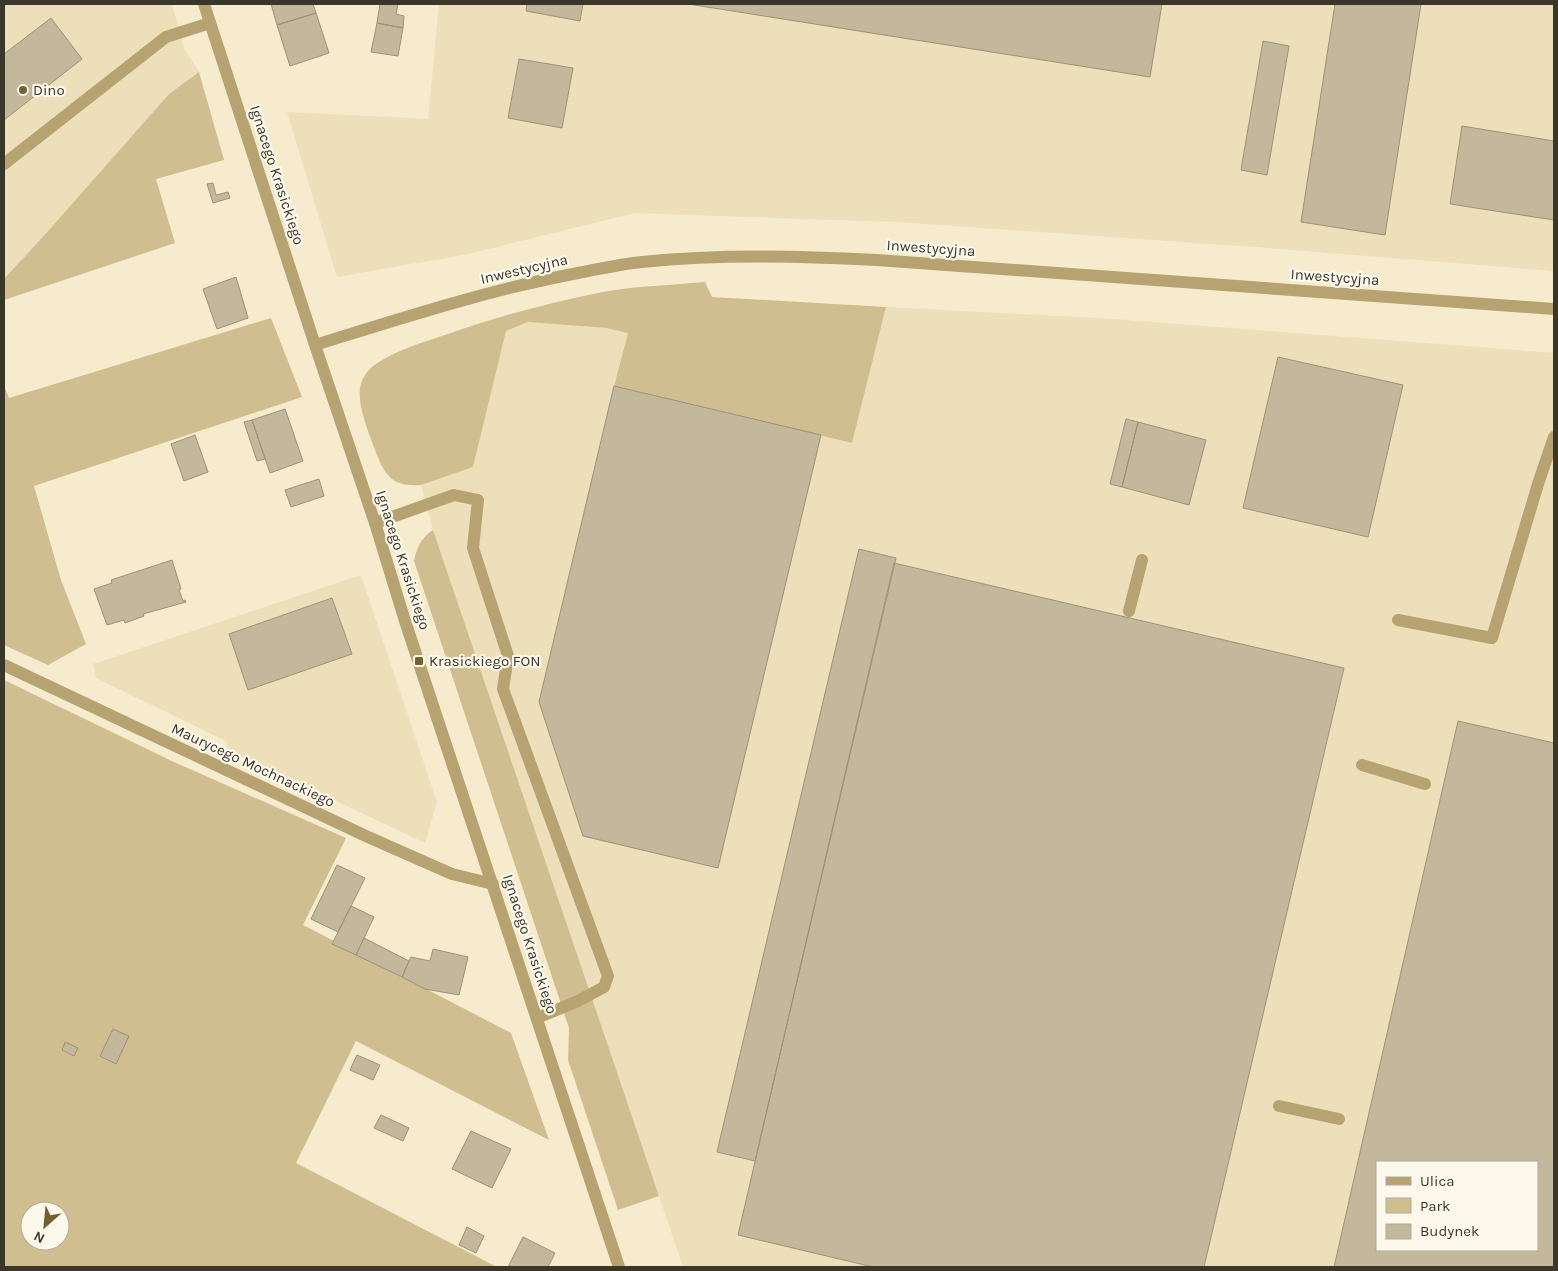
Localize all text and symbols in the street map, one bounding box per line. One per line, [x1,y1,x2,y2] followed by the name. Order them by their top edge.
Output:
[33,81,65,99] place label: Dino
[17,84,29,96] marker: Dino
[246,103,308,247] street label: Ignacego Krasickiego
[886,236,976,260] street label: Inwestycyjna
[479,250,569,288] street label: Inwestycyjna
[1290,265,1380,289] street label: Inwestycyjna
[372,488,434,632] street label: Ignacego Krasickiego
[429,652,541,670] place label: Krasickiego FON
[413,655,425,667] marker: Krasickiego FON
[168,719,338,811] street label: Maurycego Mochnackiego
[499,872,561,1016] street label: Ignacego Krasickiego
[1376,1161,1538,1251] legend
[1420,1172,1454,1190] text: Ulica
[1420,1197,1450,1215] text: Park
[20,1201,70,1251] north arrow
[1420,1222,1479,1240] text: Budynek
[31,1227,48,1247] text: N

